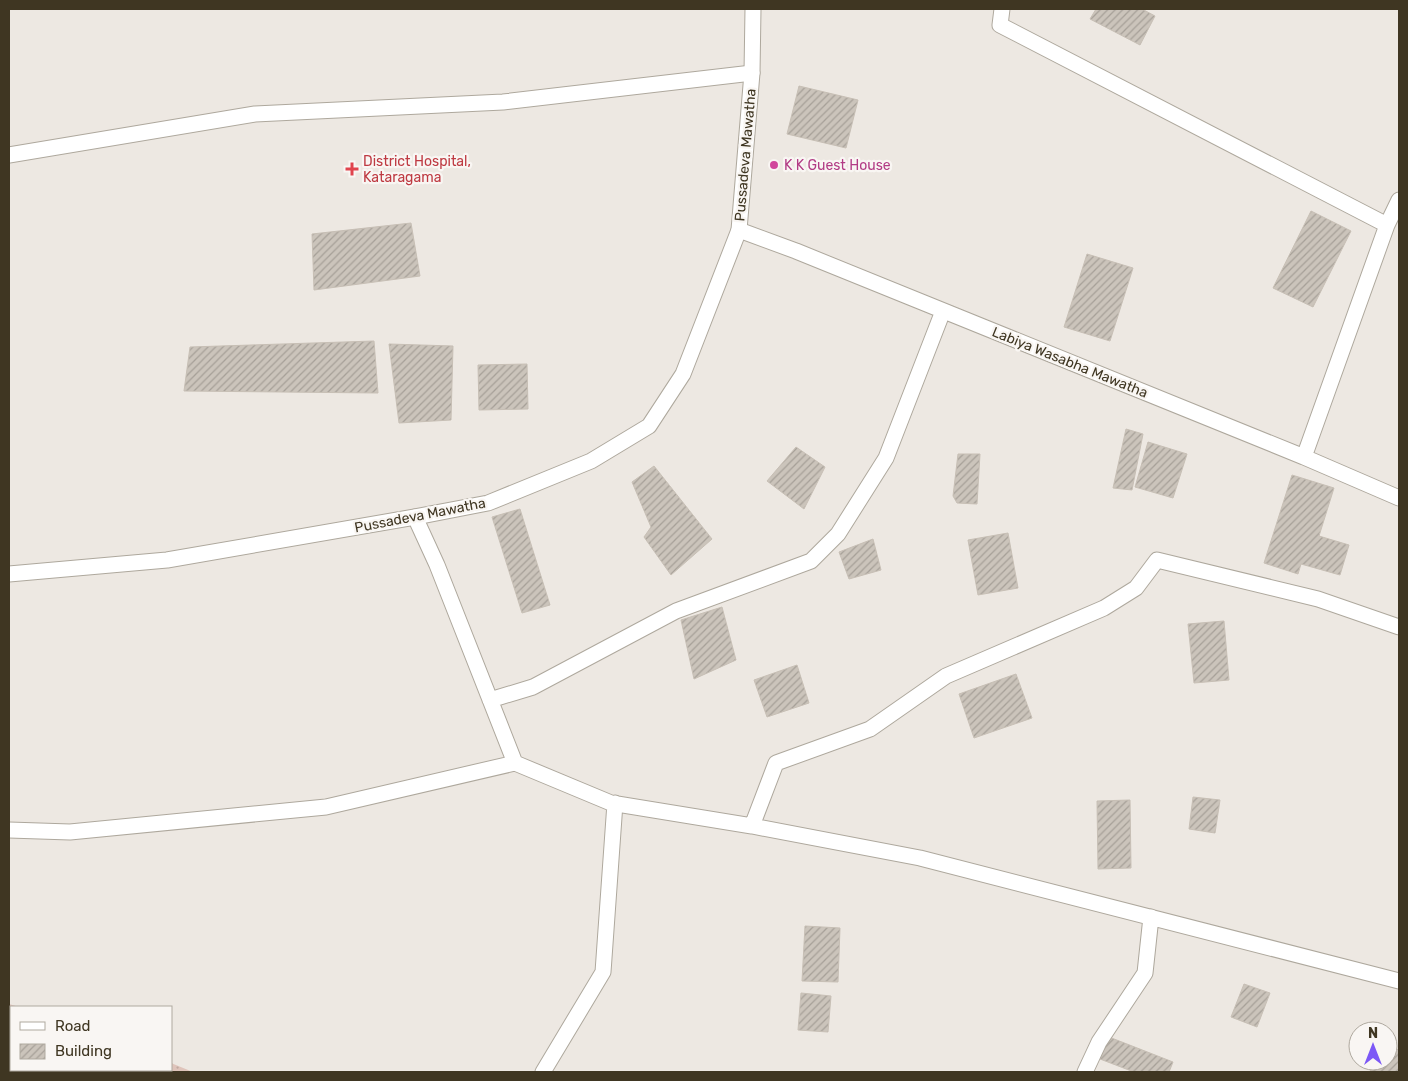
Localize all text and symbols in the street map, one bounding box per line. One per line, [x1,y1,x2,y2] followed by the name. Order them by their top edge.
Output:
[731,88,760,222] street label: Pussadeva Mawatha
[363,153,471,186] place label: District Hospital, Kataragama
[784,157,891,174] place label: K K Guest House
[768,159,780,171] marker: K K Guest House
[345,162,359,176] marker: District Hospital, Kataragama
[989,323,1150,402] street label: Labiya Wasabha Mawatha
[353,494,487,537] street label: Pussadeva Mawatha
[10,1006,172,1071] legend
[55,1017,91,1035] text: Road
[1348,1021,1398,1071] north arrow
[1368,1025,1378,1042] text: N
[55,1042,112,1060] text: Building

